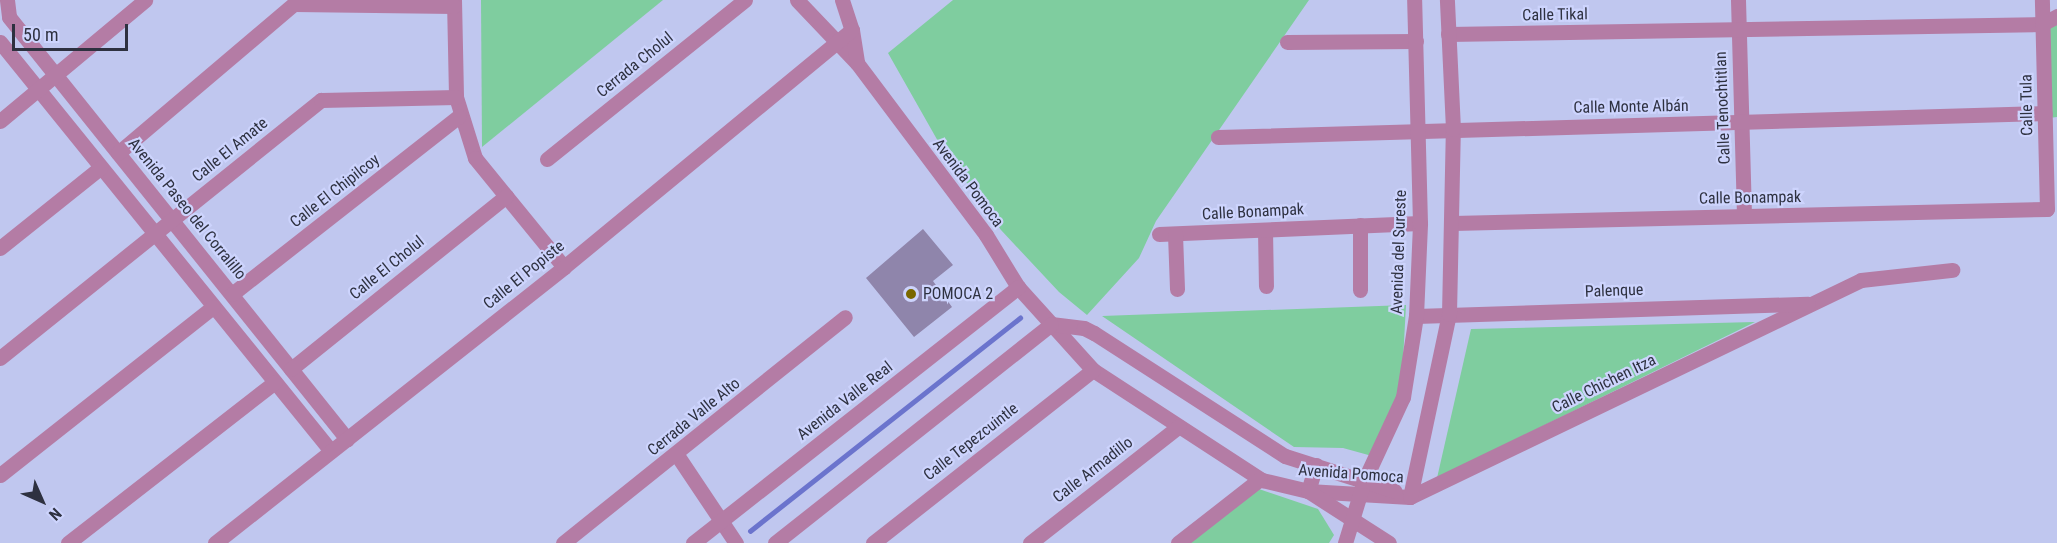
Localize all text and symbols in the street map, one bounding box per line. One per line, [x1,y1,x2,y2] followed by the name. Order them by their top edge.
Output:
[1522,5,1588,25] street label: Calle Tikal
[15,12,130,50] scale bar
[23,24,58,45] text: 50 m
[593,28,677,102] street label: Cerrada Cholul
[1711,51,1735,165] street label: Calle Tenochtitlan
[2017,74,2037,136] street label: Calle Tula
[1573,96,1689,118] street label: Calle Monte Albán
[188,114,272,186] street label: Calle El Amate
[124,134,250,284] street label: Avenida Paseo del Corralillo
[929,135,1007,231] street label: Avenida Pomoca
[286,150,384,232] street label: Calle El Chipilcoy
[1699,188,1801,208] street label: Calle Bonampak
[1387,190,1411,314] street label: Avenida del Sureste
[1201,200,1305,224] street label: Calle Bonampak
[346,232,428,304] street label: Calle El Cholul
[480,237,568,313] street label: Calle El Popiste
[1584,280,1644,302] street label: Palenque
[923,284,993,304] place label: POMOCA 2
[904,287,918,301] marker: POMOCA 2
[1549,351,1659,417] street label: Calle Chichen Itza
[793,358,897,444] street label: Avenida Valle Real
[644,374,744,460] street label: Cerrada Valle Alto
[920,399,1022,485] street label: Calle Tepezcuintle
[1049,433,1137,507] street label: Calle Armadillo
[1298,461,1404,487] street label: Avenida Pomoca
[12,471,72,531] north arrow
[45,504,65,524] text: N

